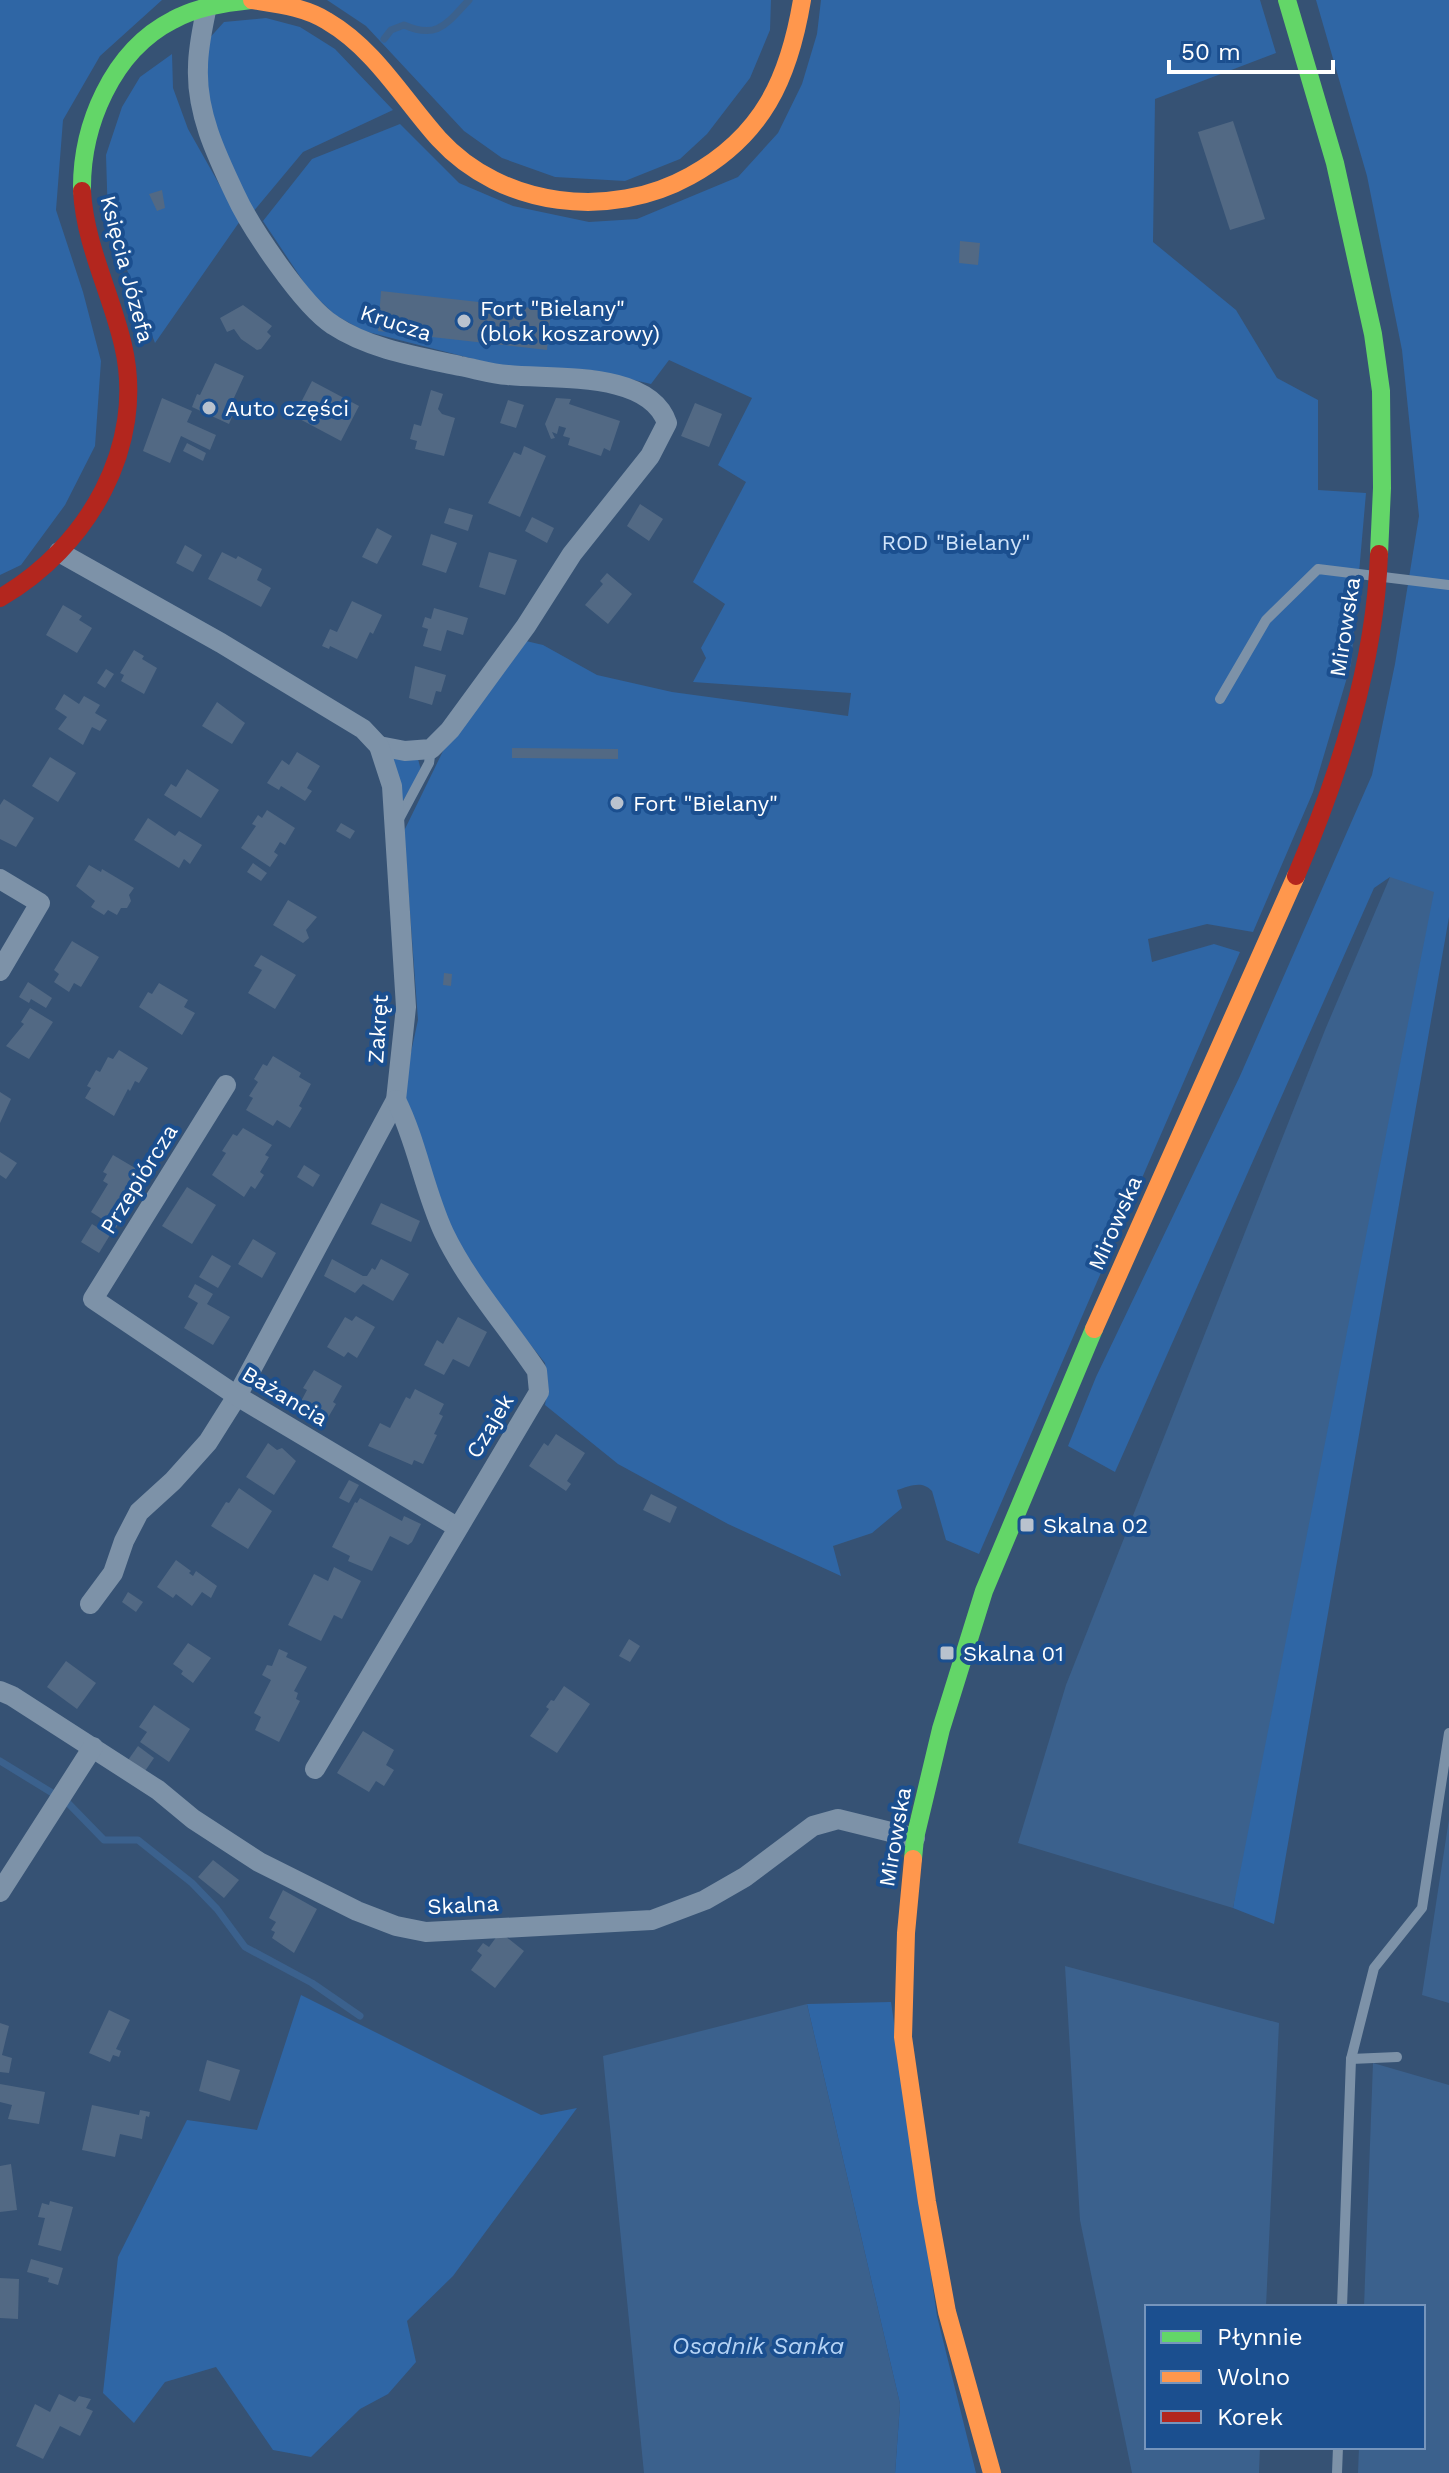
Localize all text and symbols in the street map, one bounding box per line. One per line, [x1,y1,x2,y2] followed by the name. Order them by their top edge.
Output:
[1169,24,1333,74] scale bar
[1181,38,1241,66] text: 50 m
[95,193,159,345] street label: Księcia Józefa
[480,296,660,346] place label: Fort "Bielany" (blok koszarowy)
[357,300,435,346] street label: Krucza
[455,312,473,330] marker: Fort "Bielany" (blok koszarowy)
[225,396,349,421] place label: Auto części
[200,399,218,417] marker: Auto części
[882,530,1030,555] park label: ROD "Bielany"
[1325,575,1365,679] street label: Mirowska
[633,791,778,816] place label: Fort "Bielany"
[608,794,626,812] marker: Fort "Bielany"
[363,994,393,1064] street label: Zakręt
[95,1120,183,1238] street label: Przepiórcza
[1083,1172,1147,1274] street label: Mirowska
[238,1361,332,1431] street label: Bażancia
[461,1389,519,1463] street label: Czajek
[1043,1513,1148,1538] place label: Skalna 02
[1018,1516,1036,1534] marker: Skalna 02
[963,1641,1064,1666] place label: Skalna 01
[938,1644,956,1662] marker: Skalna 01
[874,1785,916,1889] street label: Mirowska
[427,1891,499,1919] street label: Skalna
[1145,2305,1425,2449] legend
[1217,2323,1303,2351] text: Płynnie
[672,2332,844,2360] water label: Osadnik Sanka
[1217,2363,1290,2391] text: Wolno
[1217,2403,1283,2431] text: Korek

